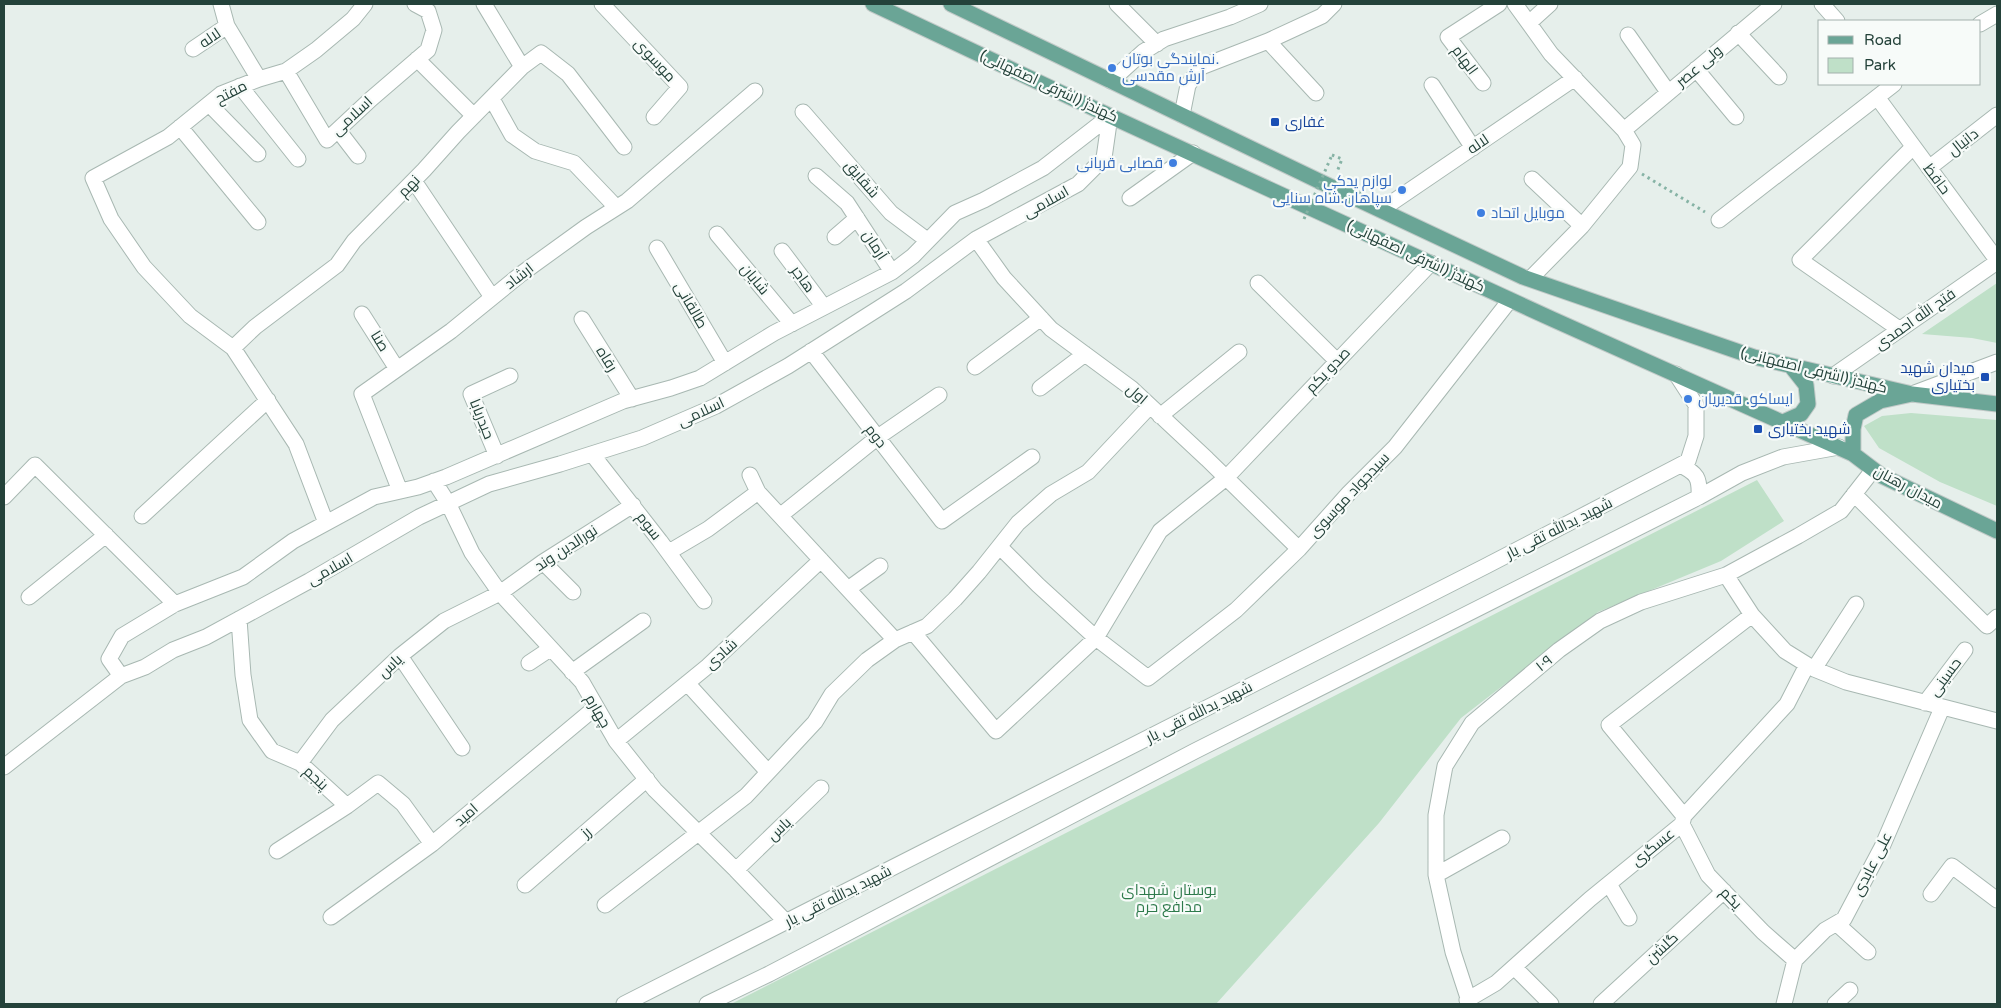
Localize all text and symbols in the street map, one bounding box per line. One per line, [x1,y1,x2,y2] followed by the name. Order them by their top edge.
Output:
[1818,20,1981,85] legend
[196,24,224,52] street label: لاله
[1864,31,1902,49] text: Road
[630,35,680,86] street label: موسوی
[1671,41,1727,92] street label: ولی عصر
[1448,42,1482,79] street label: الهام
[977,46,1121,127] street label: کهندژ (اشرفی اصفهانی)
[1122,50,1219,86] place label: نمایندگی بوتان. آرش مقدسی
[1864,56,1896,74] text: Park
[1106,62,1118,74] marker: نمایندگی بوتان. آرش مقدسی
[212,76,251,109] street label: مفتح
[328,93,377,140] street label: اسلامی
[1285,113,1325,132] place label: غفاری
[1269,116,1281,128] marker: غفاری
[1944,124,1982,160] street label: دانیال
[1464,130,1492,158] street label: لاله
[1076,154,1163,173] place label: قصابی قربانی
[840,157,883,202] street label: شقایق
[1167,157,1179,169] marker: قصابی قربانی
[1920,160,1954,198] street label: حافظ
[394,171,424,202] street label: نهم
[1273,172,1392,208] place label: لوازم یدکی سپاهان.شاه سنایی
[1020,182,1072,223] street label: اسلامی
[1396,184,1408,196] marker: لوازم یدکی سپاهان.شاه سنایی
[1491,204,1565,223] place label: موبایل اتحاد
[1475,207,1487,219] marker: موبایل اتحاد
[1344,216,1488,297] street label: کهندژ (اشرفی اصفهانی)
[858,227,891,264] street label: آرمان
[501,259,537,293] street label: ارشاد
[736,260,773,299] street label: شایان
[787,261,819,296] street label: هاجر
[670,278,712,332] street label: طالقانی
[1871,284,1960,355] street label: فتح الله احمدی
[367,327,393,355] street label: صنا
[592,343,622,375] street label: رفاه
[1739,343,1889,398] street label: کهندژ (اشرفی اصفهانی)
[1302,344,1355,397] street label: صدو یکم
[1900,359,1975,395] place label: میدان شهید بختیاری
[1979,371,1991,383] marker: میدان شهید بختیاری
[1123,380,1151,408] street label: اول
[1698,390,1793,409] place label: ایساکو. قدیریان
[675,393,728,432] street label: اسلامی
[1682,393,1694,405] marker: ایساکو. قدیریان
[466,396,498,442] street label: حیدربابا
[1768,420,1850,439] place label: شهید بختیاری
[860,421,891,452] street label: دوم
[1752,423,1764,435] marker: شهید بختیاری
[1305,449,1394,542] street label: سیدجواد موسوی
[1870,462,1945,513] street label: میدان رهنان
[1501,492,1616,564] street label: شهید یدالله تقی یار
[632,508,665,544] street label: سوم
[531,521,601,576] street label: نورالدین وند
[304,549,356,590] street label: اسلامی
[701,635,742,674] street label: شادی
[374,650,407,682] street label: یاس
[1532,651,1556,675] street label: ۱۰۹
[1925,654,1966,700] street label: حسینی
[1141,676,1256,748] street label: شهید یدالله تقی یار
[580,691,615,732] street label: چهارم
[299,762,332,795] street label: پنجم
[450,800,482,830] street label: امید
[763,813,796,845] street label: یاس
[576,823,595,842] street label: رز
[1628,824,1679,871] street label: عسگری
[1848,829,1897,899] street label: علی عابدی
[780,860,895,932] street label: شهید یدالله تقی یار
[1121,881,1217,918] park label: بوستان شهدای مدافع حرم
[1716,883,1746,913] street label: یکم
[1642,929,1683,968] street label: گلشن

